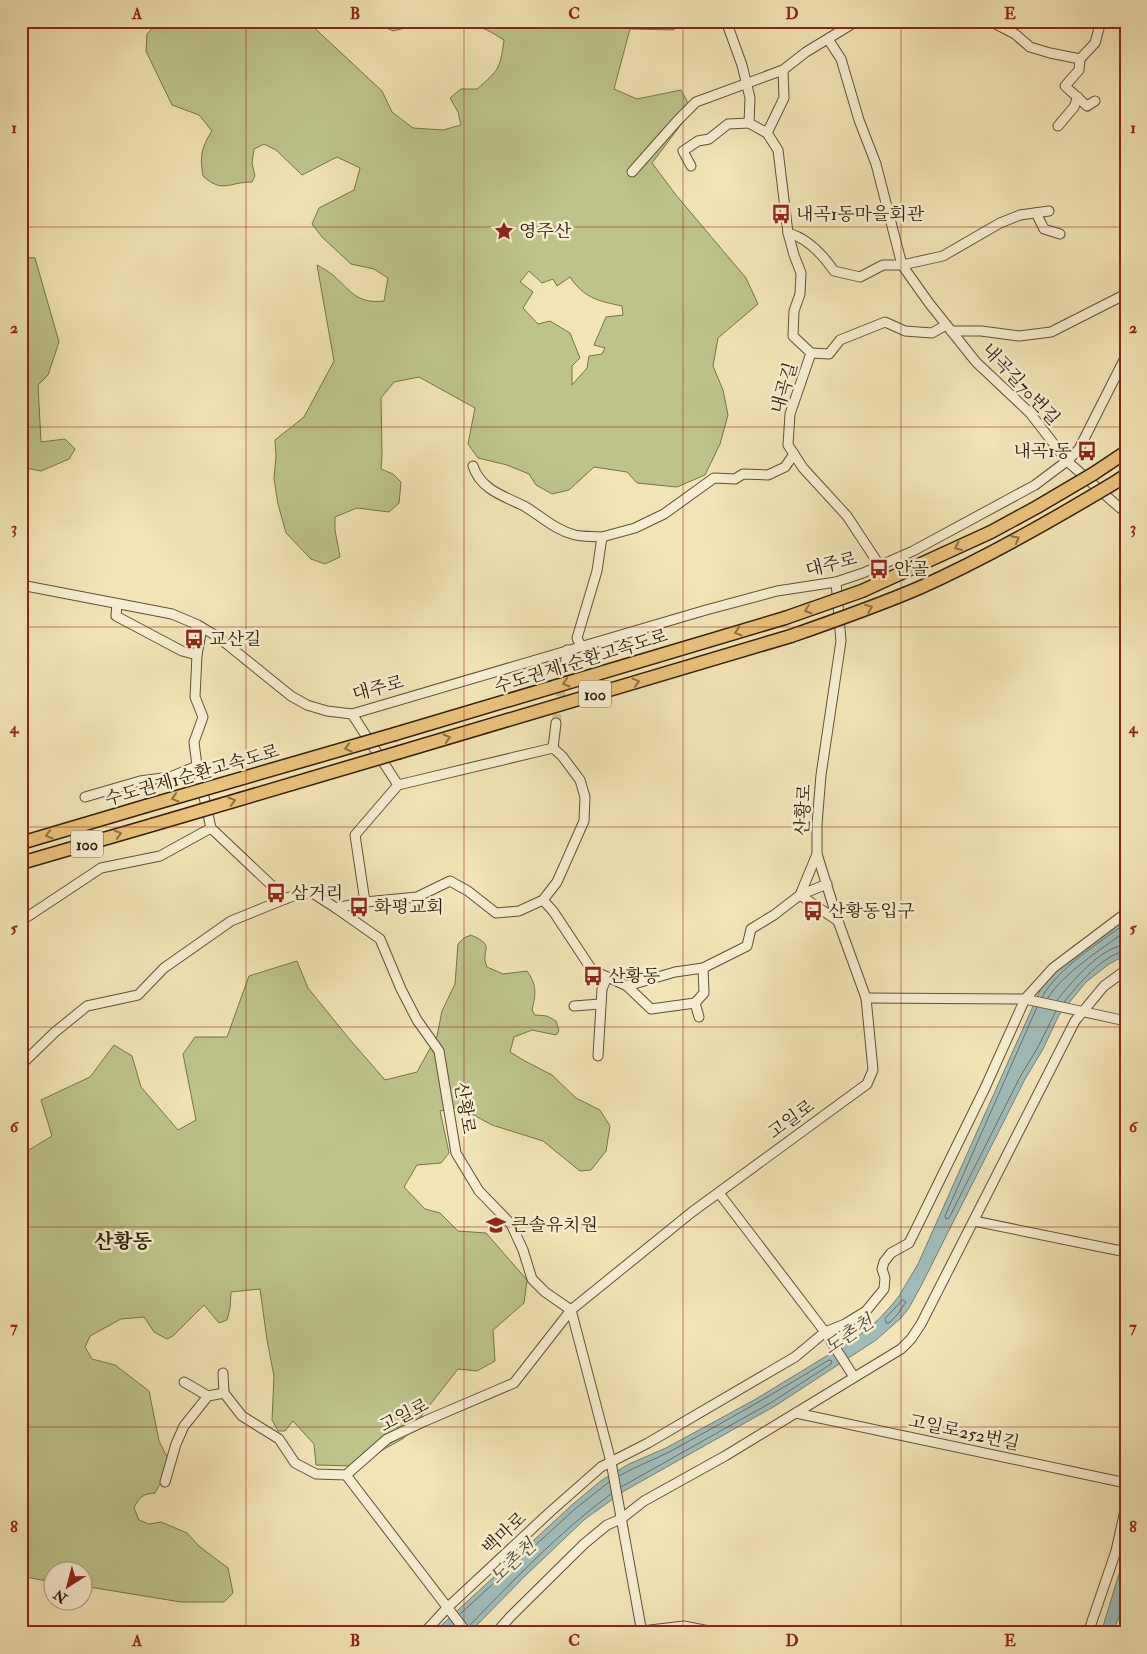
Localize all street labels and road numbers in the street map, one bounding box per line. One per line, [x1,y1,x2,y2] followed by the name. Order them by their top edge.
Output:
[977,338,1065,430] street label: 내곡길70번길
[766,360,803,416] street label: 내곡길
[803,547,859,582] street label: 대주로
[492,624,671,699] street label: 수도권제1순환고속도로
[350,671,406,706] street label: 대주로
[579,681,611,708] road number: 100
[102,740,282,811] street label: 수도권제1순환고속도로
[791,783,816,837] street label: 산황로
[71,831,103,858] road number: 100
[449,1081,480,1136] street label: 산황로
[763,1095,819,1144] street label: 고일로
[376,1393,433,1438] street label: 고일로
[906,1409,1022,1455] street label: 고일로252번길
[477,1507,531,1560] street label: 백마로

